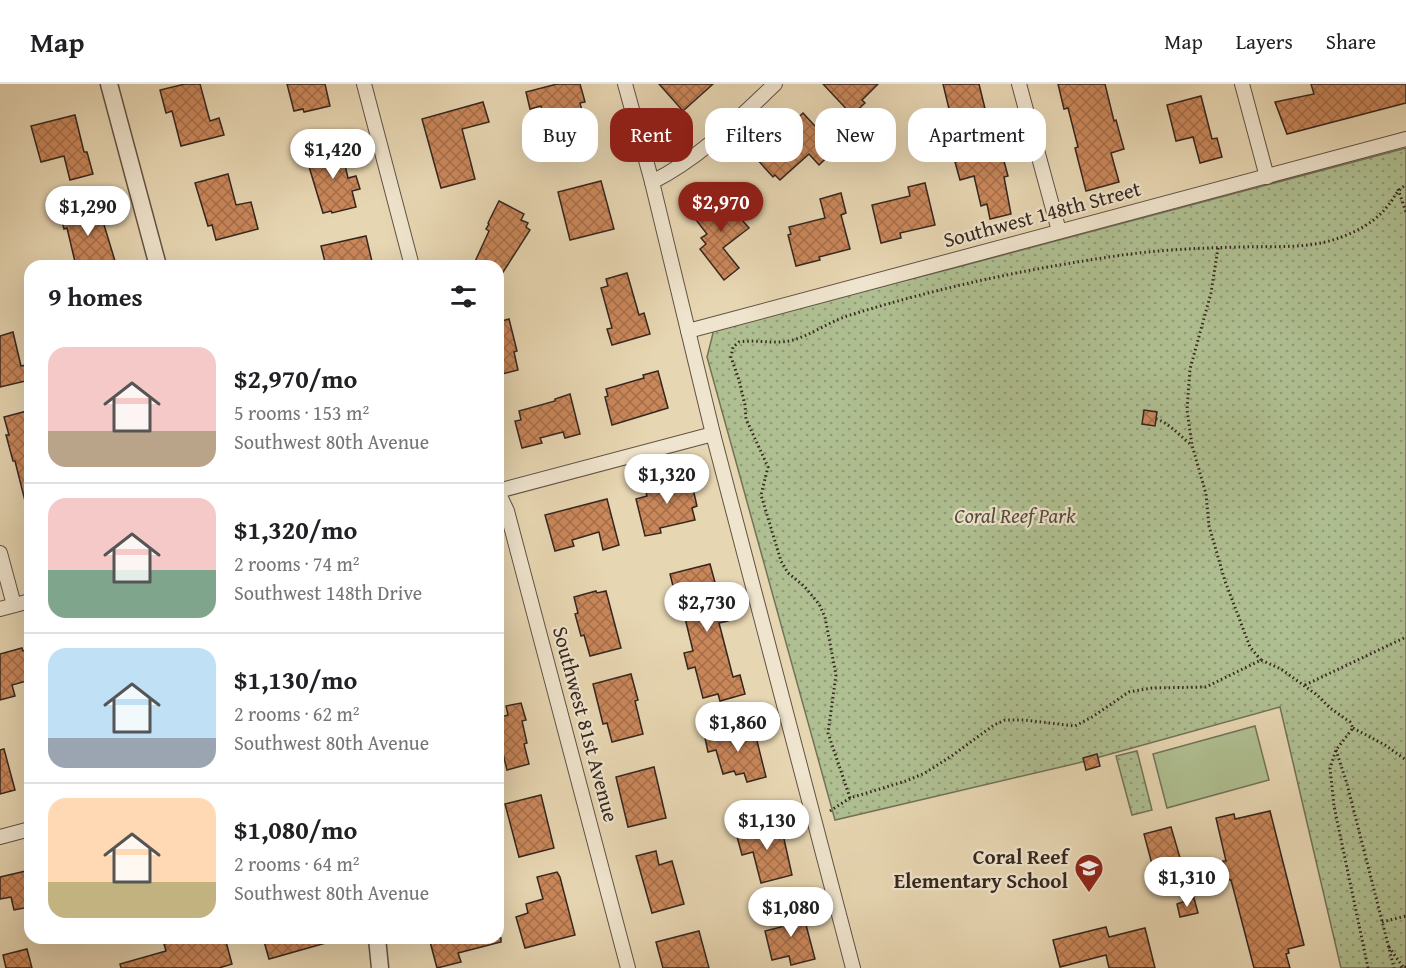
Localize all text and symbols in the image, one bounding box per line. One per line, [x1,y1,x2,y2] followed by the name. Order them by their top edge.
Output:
[30,21,84,62] text: Map
[1164,26,1203,57] text: Map
[1236,26,1293,57] text: Layers
[1326,26,1376,57] text: Share
[522,108,598,162] chip: Buy
[610,108,693,162] chip: Rent
[705,108,803,162] chip: Filters
[815,108,896,162] chip: New
[908,108,1046,162] chip: Apartment
[284,129,382,180] pin: $1,420
[304,134,362,163] text: $1,420
[940,173,1145,255] street label: Southwest 148th Street
[672,182,770,233] pin: $2,970
[39,186,137,237] pin: $1,290
[692,187,750,216] text: $2,970
[59,191,117,220] text: $1,290
[48,277,143,316] text: 9 homes
[447,280,480,313] icon: filters
[234,359,357,398] text: $2,970/mo
[96,371,168,443] icon: home
[234,398,369,427] text: 5 rooms · 153 m²
[234,427,429,456] text: Southwest 80th Avenue
[618,454,716,505] pin: $1,320
[638,459,696,488] text: $1,320
[954,500,1076,531] park label: Coral Reef Park
[234,510,357,549] text: $1,320/mo
[96,522,168,594] icon: home
[234,549,360,578] text: 2 rooms · 74 m²
[234,578,422,607] text: Southwest 148th Drive
[658,582,756,633] pin: $2,730
[678,587,736,616] text: $2,730
[545,623,627,825] street label: Southwest 81st Avenue
[234,660,357,699] text: $1,130/mo
[96,672,168,744] icon: home
[234,699,360,728] text: 2 rooms · 62 m²
[689,702,787,753] pin: $1,860
[709,707,767,736] text: $1,860
[234,728,429,757] text: Southwest 80th Avenue
[718,800,816,851] pin: $1,130
[738,805,796,834] text: $1,130
[234,810,357,849] text: $1,080/mo
[96,822,168,894] icon: home
[894,841,1071,896] place label: Coral Reef Elementary School
[234,849,360,878] text: 2 rooms · 64 m²
[1073,852,1105,894] school or university icon: Coral Reef Elementary School
[1138,857,1236,908] pin: $1,310
[1158,862,1216,891] text: $1,310
[234,878,429,907] text: Southwest 80th Avenue
[742,887,840,938] pin: $1,080
[762,892,820,921] text: $1,080

